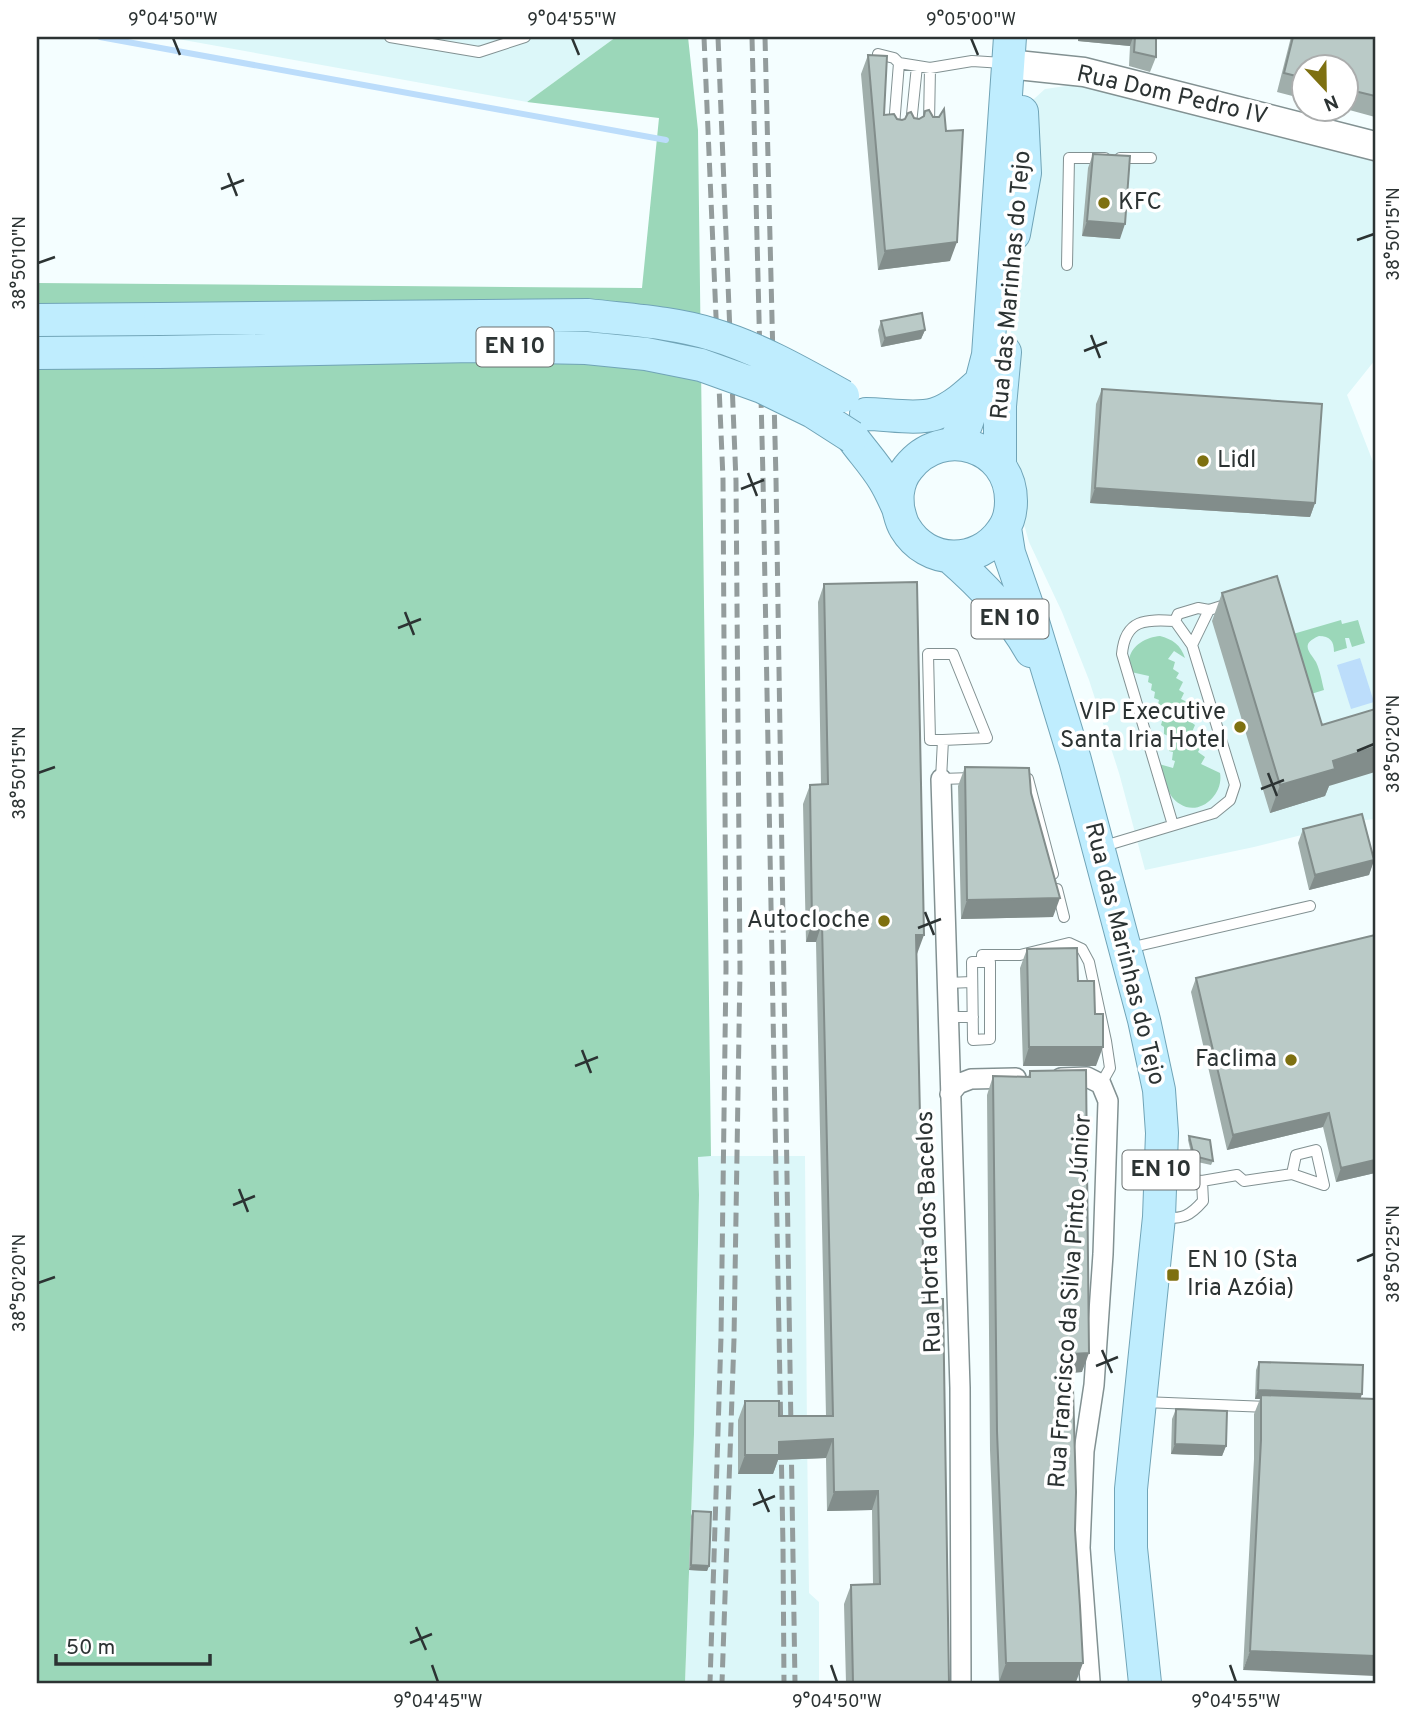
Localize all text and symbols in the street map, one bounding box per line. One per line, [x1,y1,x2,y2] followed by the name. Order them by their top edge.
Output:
[128,9,218,32] text: 9°04'50"W
[527,9,617,32] text: 9°04'55"W
[926,9,1016,32] text: 9°05'00"W
[1290,52,1360,122] north arrow
[1074,59,1270,133] street label: Rua Dom Pedro IV
[1320,88,1341,116] text: N
[985,149,1039,421] street label: Rua das Marinhas do Tejo
[1383,187,1406,281] text: 38°50'15"N
[1118,188,1162,218] place label: KFC
[1096,195,1112,211] marker: KFC
[9,216,32,310] text: 38°50'10"N
[476,328,554,366] road number: EN 10
[1217,446,1256,476] place label: Lidl
[1195,453,1211,469] marker: Lidl
[972,600,1048,638] road number: EN 10
[1383,695,1406,793] text: 38°50'20"N
[1060,698,1226,756] place label: VIP Executive Santa Iria Hotel
[1232,719,1248,735] marker: VIP Executive Santa Iria Hotel
[9,726,32,820] text: 38°50'15"N
[1077,819,1171,1089] street label: Rua das Marinhas do Tejo
[747,906,870,936] place label: Autocloche
[876,913,892,929] marker: Autocloche
[1195,1045,1277,1075] place label: Faclima
[1283,1052,1299,1068] marker: Faclima
[911,1110,949,1354] street label: Rua Horta dos Bacelos
[1043,1113,1099,1489] street label: Rua Francisco da Silva Pinto Júnior
[1122,1150,1200,1190] road number: EN 10
[1383,1205,1406,1303] text: 38°50'25"N
[9,1234,32,1332] text: 38°50'20"N
[1187,1246,1298,1304] place label: EN 10 (Sta Iria Azóia)
[1165,1267,1181,1283] marker: EN 10 (Sta Iria Azóia)
[56,1622,210,1666] scale bar
[66,1635,115,1662] text: 50 m
[393,1691,483,1714] text: 9°04'45"W
[792,1691,882,1714] text: 9°04'50"W
[1191,1691,1281,1714] text: 9°04'55"W

